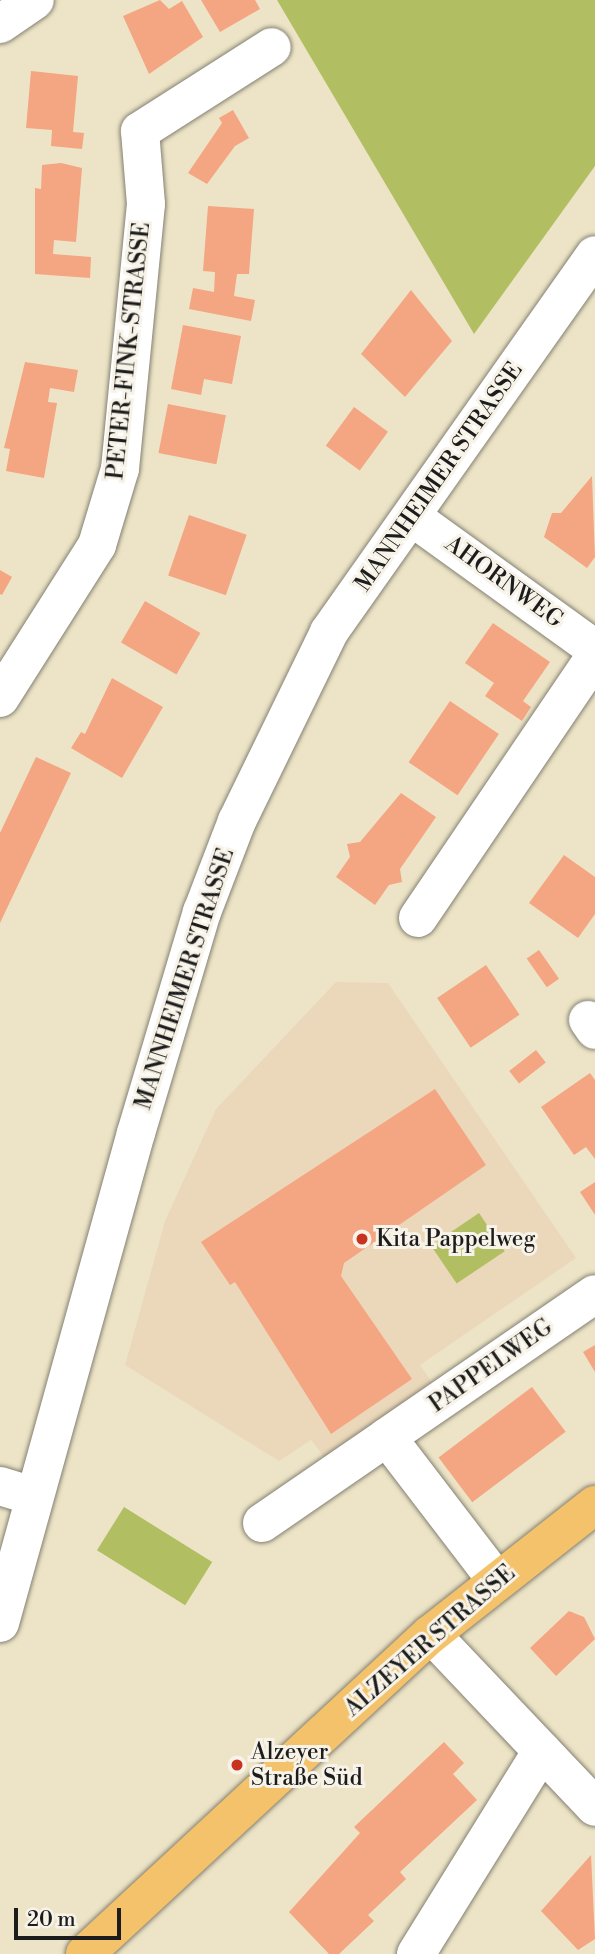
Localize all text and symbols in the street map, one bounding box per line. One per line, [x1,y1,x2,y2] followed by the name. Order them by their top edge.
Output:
[102,221,156,481] street label: PETER-FINK-STRASSE
[349,357,529,597] street label: MANNHEIMER STRASSE
[440,530,568,634] street label: AHORNWEG
[130,845,240,1113] street label: MANNHEIMER STRASSE
[376,1225,535,1253] place label: Kita Pappelweg
[354,1231,370,1247] marker: Kita Pappelweg
[424,1313,558,1419] street label: PAPPELWEG
[339,1559,521,1723] street label: ALZEYER STRASSE
[251,1738,362,1792] place label: Alzeyer Straße Süd
[229,1757,245,1773] marker: Alzeyer Straße Süd
[18,1895,124,1939] scale bar
[27,1907,76,1933] text: 20 m

